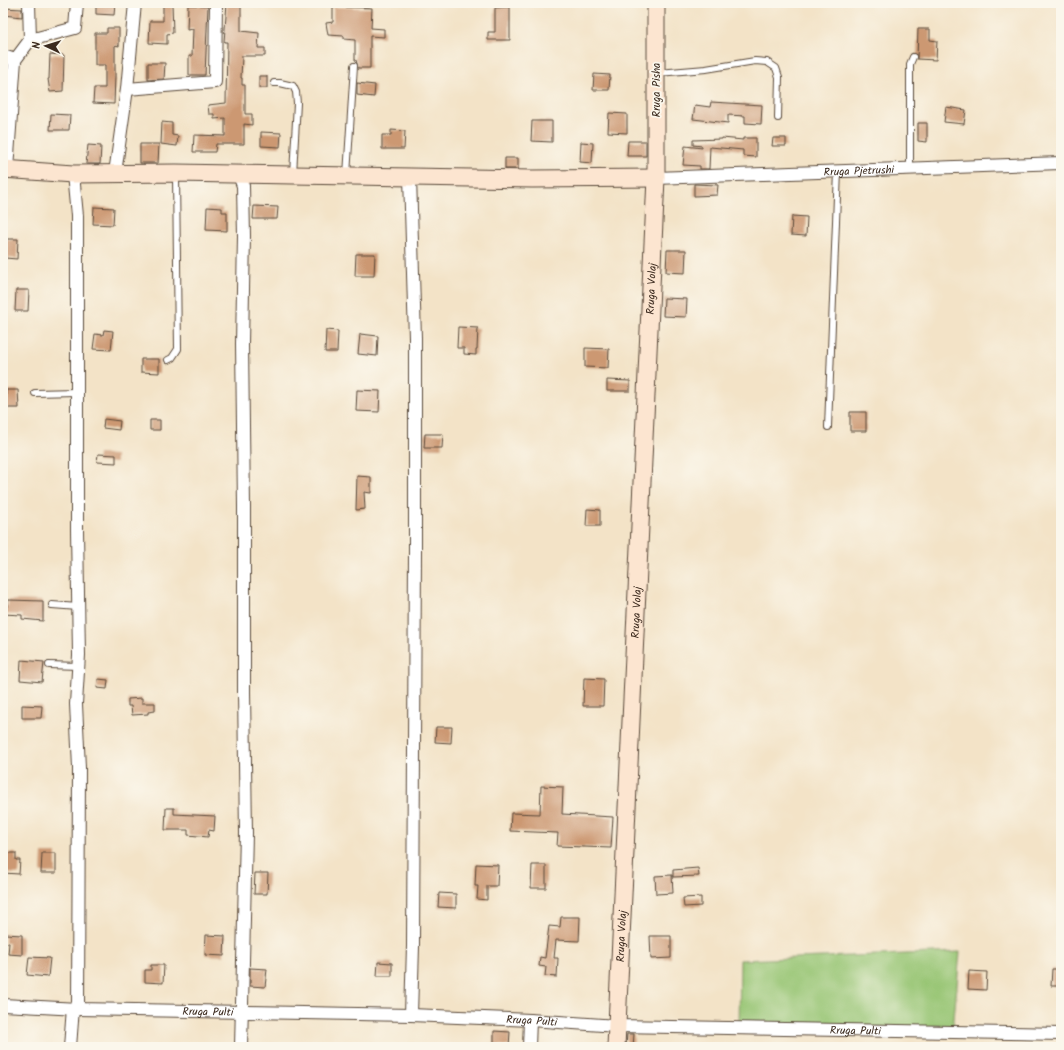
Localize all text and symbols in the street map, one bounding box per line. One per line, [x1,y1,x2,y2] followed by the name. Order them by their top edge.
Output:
[26,26,66,66] north arrow
[28,41,46,49] text: N
[648,63,666,117] street label: Rruga Pisha
[823,161,895,182] street label: Rruga Pjetrushi
[642,261,662,315] street label: Rruga Volaj
[627,585,647,639] street label: Rruga Volaj
[612,909,632,962] street label: Rruga Volaj
[182,1003,234,1022] street label: Rruga Pulti
[506,1011,558,1032] street label: Rruga Pulti
[830,1022,882,1041] street label: Rruga Pulti

